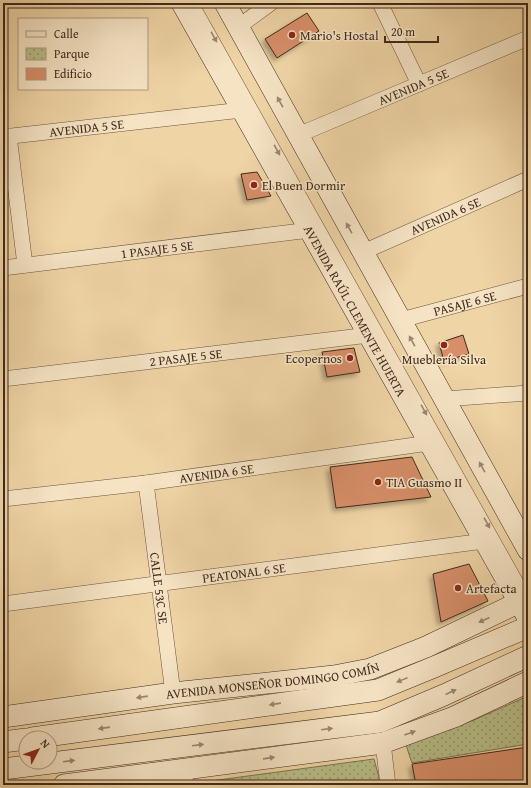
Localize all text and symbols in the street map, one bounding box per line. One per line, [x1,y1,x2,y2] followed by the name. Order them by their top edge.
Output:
[18,18,148,90] legend
[385,18,438,44] scale bar
[391,23,415,40] text: 20 m
[54,25,79,42] text: Calle
[300,26,379,45] place label: Mario's Hostal
[287,30,297,40] marker: Mario's Hostal
[210,31,217,43] one-way arrow
[54,45,90,62] text: Parque
[375,63,452,110] street label: AVENIDA 5 SE
[54,65,92,82] text: Edificio
[276,96,283,107] one-way arrow
[48,114,125,142] street label: AVENIDA 5 SE
[274,144,281,156] one-way arrow
[262,176,346,195] place label: El Buen Dormir
[249,180,259,190] marker: El Buen Dormir
[407,192,484,240] street label: AVENIDA 6 SE
[299,222,411,400] street label: AVENIDA RAÚL CLEMENTE HUERTA
[346,222,353,233] one-way arrow
[119,235,195,263] street label: 1 PASAJE 5 SE
[432,286,499,321] street label: PASAJE 6 SE
[409,335,416,347] one-way arrow
[439,340,449,350] marker: Mueblería Silva
[148,344,224,371] street label: 2 PASAJE 5 SE
[285,349,342,368] place label: Ecopernos
[402,350,487,369] place label: Mueblería Silva
[345,353,355,363] marker: Ecopernos
[420,404,427,416] one-way arrow
[178,459,255,488] street label: AVENIDA 6 SE
[479,461,485,473] one-way arrow
[386,473,462,492] place label: TIA Guasmo II
[373,477,383,487] marker: TIA Guasmo II
[484,517,491,529] one-way arrow
[145,551,173,626] street label: CALLE 53C SE
[201,558,287,588] street label: PEATONAL 6 SE
[466,579,518,598] place label: Artefacta
[453,583,463,593] marker: Artefacta
[478,617,490,623] one-way arrow
[165,657,383,704] street label: AVENIDA MONSEÑOR DOMINGO COMÍN
[395,678,407,684] one-way arrow
[445,689,457,695] one-way arrow
[136,694,148,700] one-way arrow
[269,701,281,707] one-way arrow
[98,725,110,731] one-way arrow
[321,725,334,732] one-way arrow
[18,730,58,770] north arrow
[405,730,417,736] one-way arrow
[37,735,54,752] text: N
[192,742,205,748] one-way arrow
[263,755,275,761] one-way arrow
[63,758,76,764] one-way arrow

